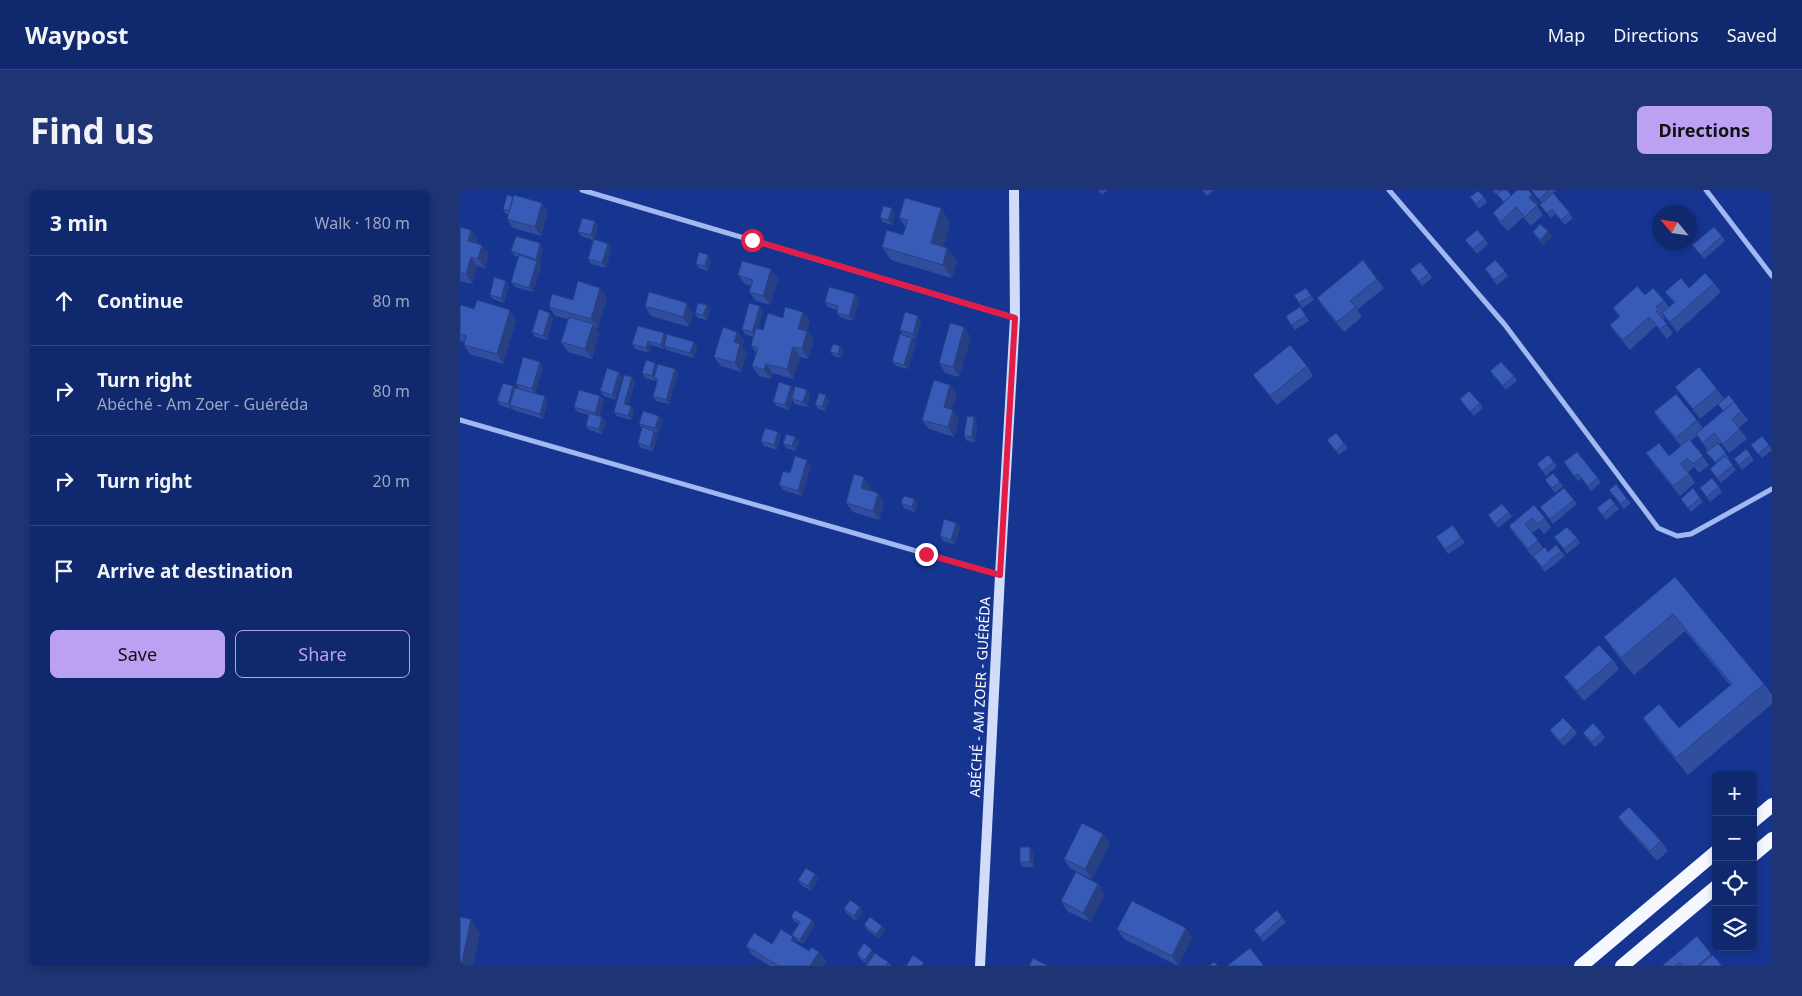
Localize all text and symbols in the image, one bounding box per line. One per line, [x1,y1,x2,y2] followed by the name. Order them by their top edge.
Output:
[25,18,128,51] text: Waypost
[1548,23,1585,47] text: Map
[1613,23,1699,47] text: Directions
[1727,23,1777,47] text: Saved
[1637,106,1772,154] button: Directions
[30,107,154,154] text: Find us
[1652,205,1697,250] north arrow
[50,209,108,237] text: 3 min
[315,212,410,234] text: Walk · 180 m
[741,229,764,252] route start
[50,287,78,315] icon: ahead
[97,288,183,314] text: Continue
[373,290,410,312] text: 80 m
[97,367,192,393] text: Turn right
[50,377,78,405] icon: right
[373,380,410,402] text: 80 m
[97,393,308,415] text: Abéché - Am Zoer - Guéréda
[50,467,78,495] icon: right
[97,468,192,494] text: Turn right
[373,470,410,492] text: 20 m
[915,543,938,566] route end
[50,557,78,585] icon: arrive
[97,558,293,584] text: Arrive at destination
[965,596,994,798] street label: ABÉCHÉ - AM ZOER - GUÉRÉDA
[50,630,225,678] button: Save
[235,630,410,678] button: Share
[1712,771,1757,951] map controls
[1712,771,1757,816] button: +
[1712,816,1757,861] button: −
[1712,861,1757,906] button: locate
[1712,906,1757,951] button: layers

